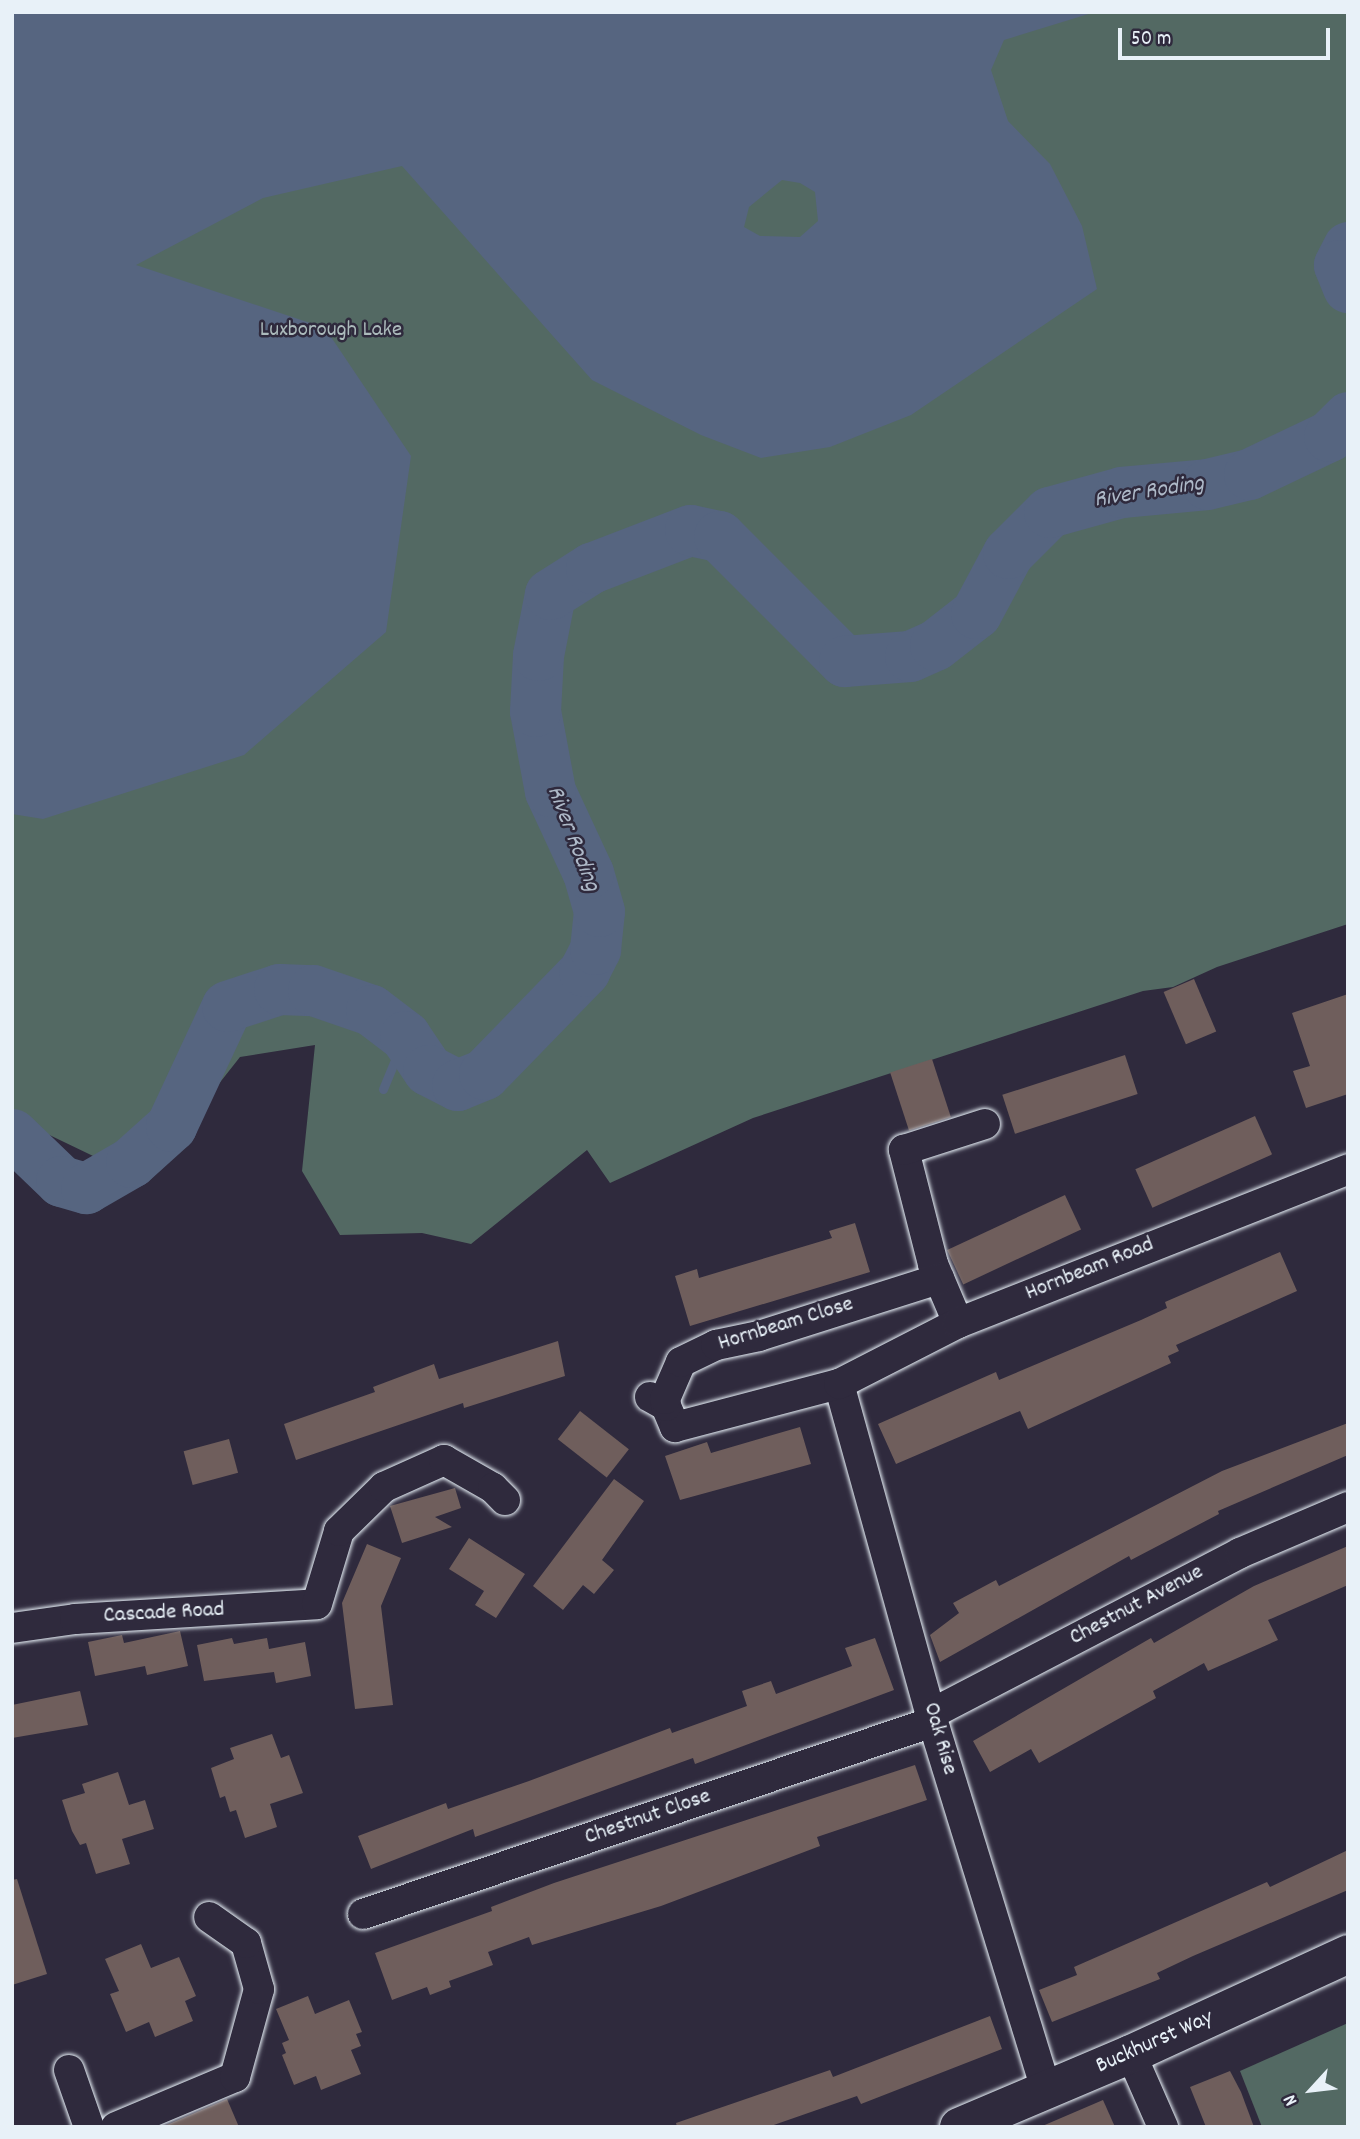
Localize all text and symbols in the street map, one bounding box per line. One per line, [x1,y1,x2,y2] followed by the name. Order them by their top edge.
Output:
[1122,14,1334,58] scale bar
[1131,25,1171,55] text: 50 m
[260,317,402,345] park label: Luxborough Lake
[1092,470,1206,516] water label: River Roding
[539,782,605,896] water label: River Roding
[1022,1232,1158,1308] street label: Hornbeam Road
[715,1291,857,1359] street label: Hornbeam Close
[1065,1559,1209,1653] street label: Chestnut Avenue
[103,1597,225,1631] street label: Cascade Road
[916,1700,962,1778] street label: Oak Rise
[581,1784,715,1852] street label: Chestnut Close
[1092,2005,1218,2081] street label: Buckhurst Way
[1276,2055,1346,2125] north arrow
[1278,2089,1306,2110] text: N

